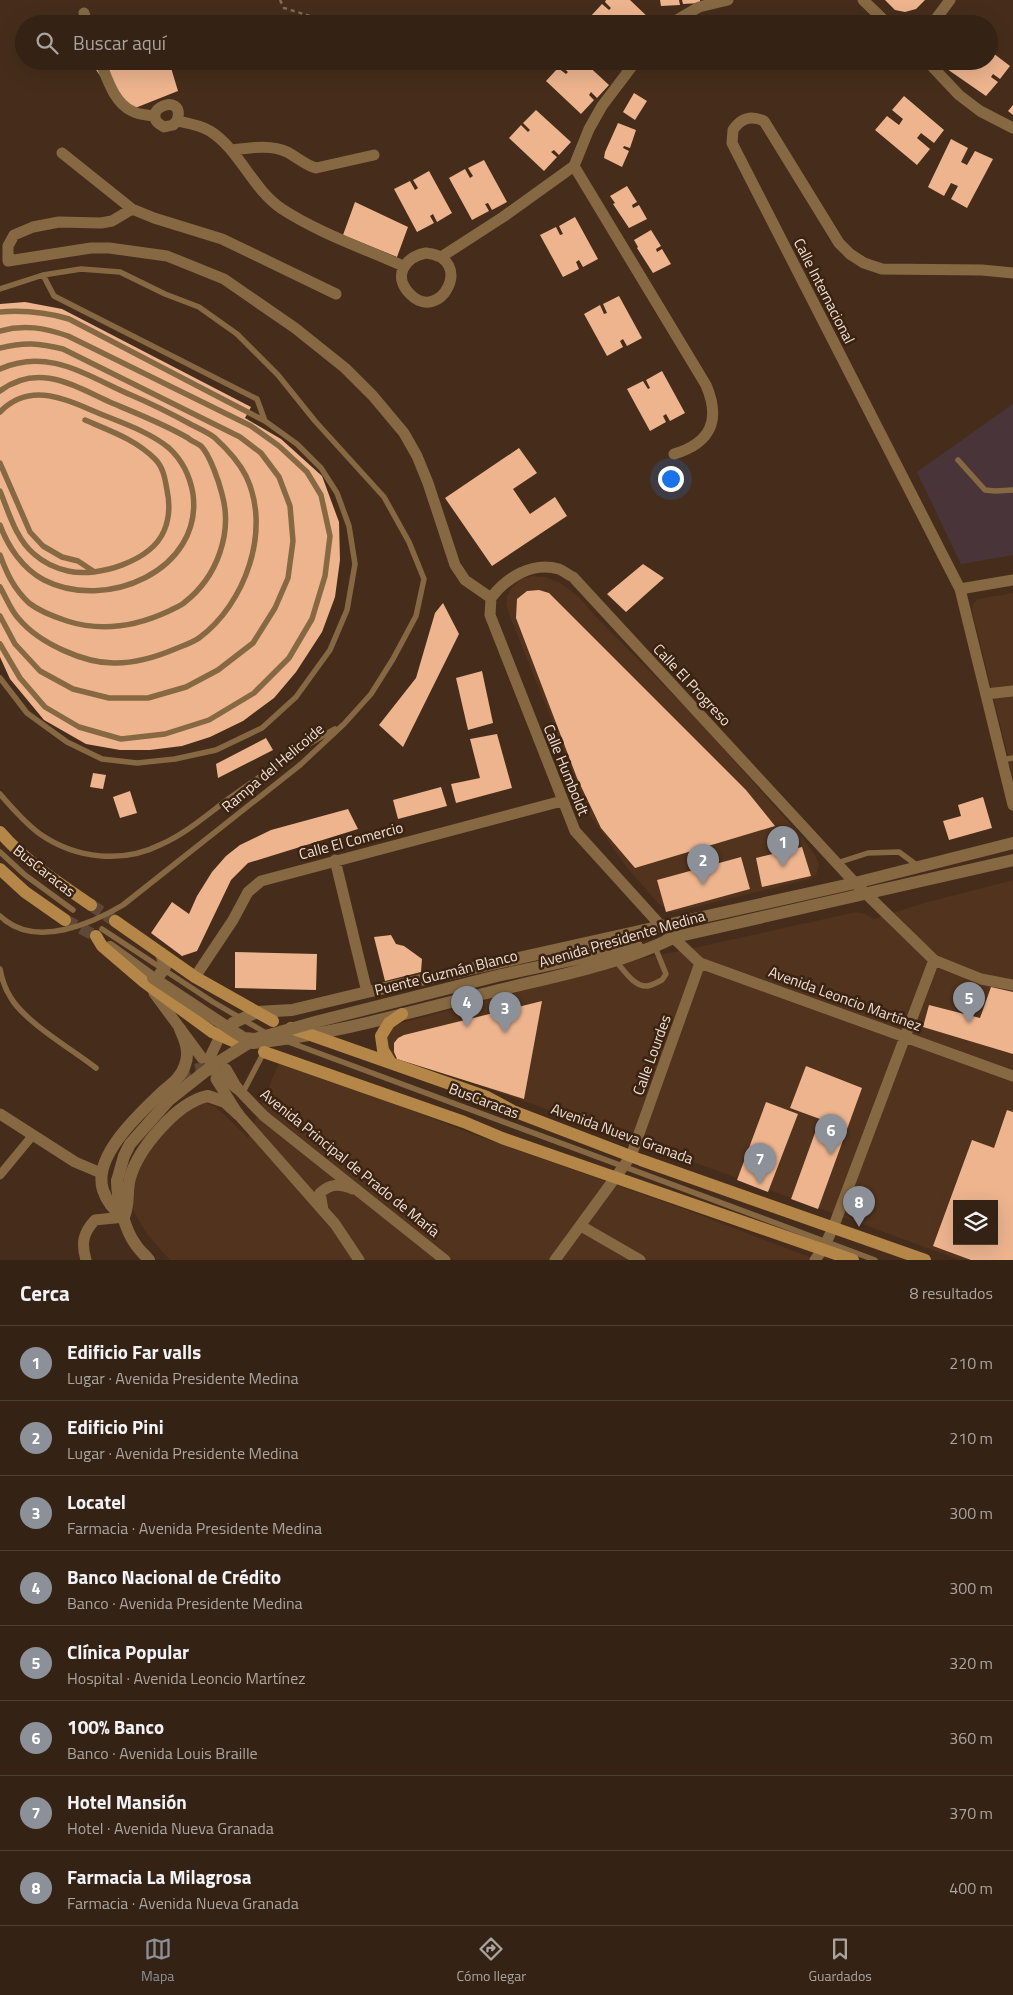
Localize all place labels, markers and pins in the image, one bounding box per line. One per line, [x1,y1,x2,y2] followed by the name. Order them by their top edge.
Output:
[767,826,799,867] pin: 1
[687,844,719,885] pin: 2
[953,982,985,1023] pin: 5
[451,986,483,1027] pin: 4
[489,992,521,1033] pin: 3
[815,1114,847,1155] pin: 6
[744,1143,776,1184] pin: 7
[843,1186,875,1227] pin: 8

